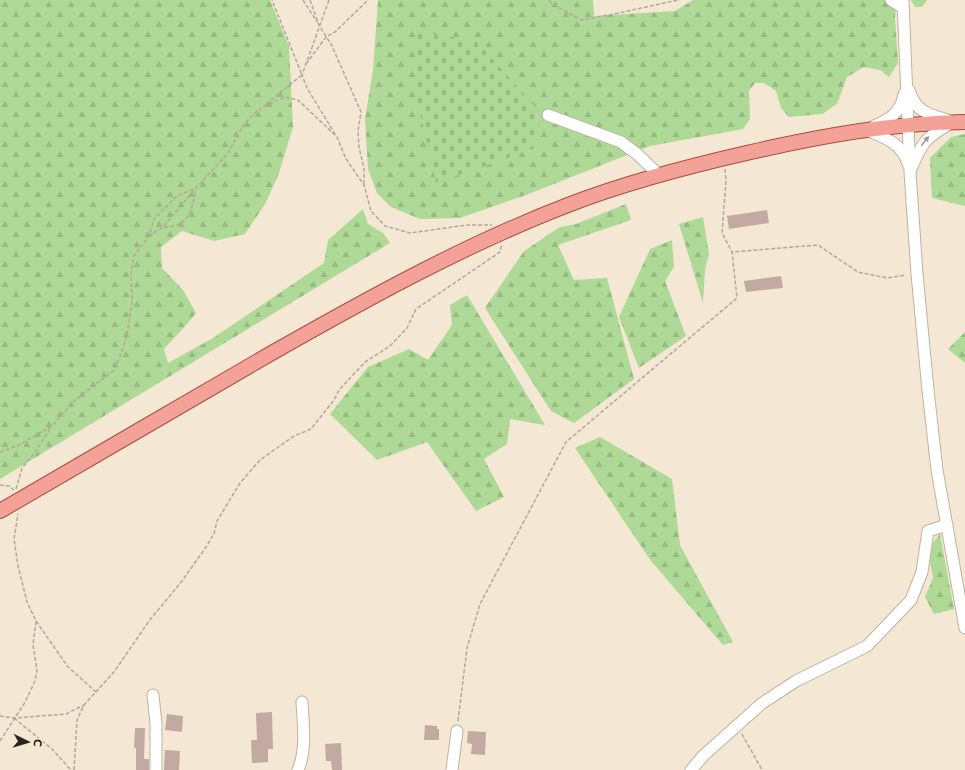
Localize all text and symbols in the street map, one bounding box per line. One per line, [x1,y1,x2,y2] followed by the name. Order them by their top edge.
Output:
[921,136,930,147] one-way arrow
[8,722,48,762] north arrow
[32,739,45,748] text: С

